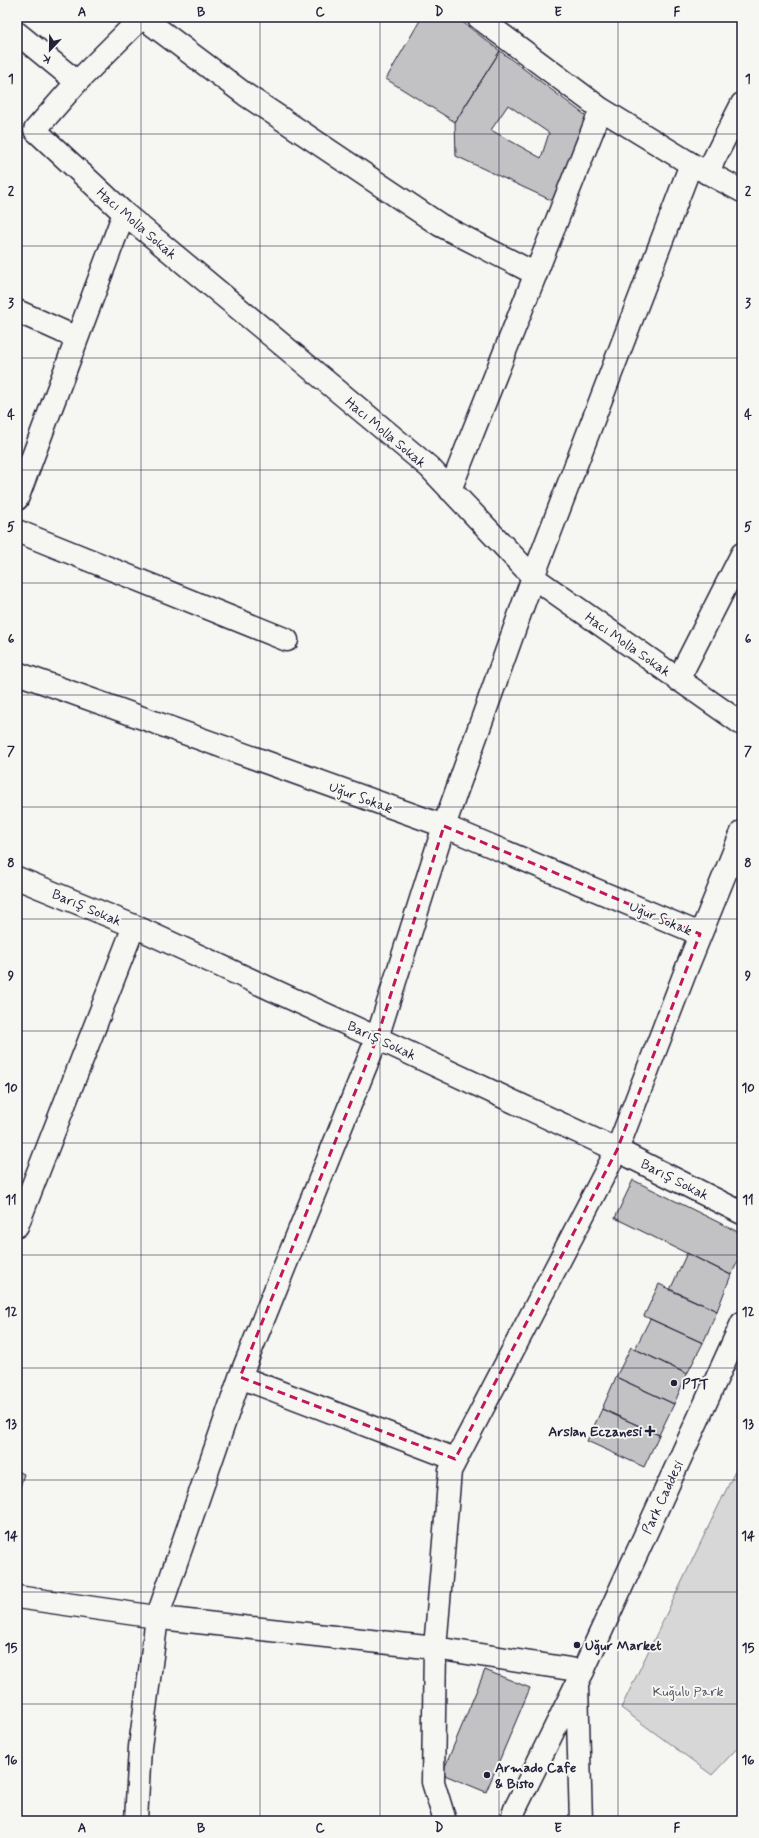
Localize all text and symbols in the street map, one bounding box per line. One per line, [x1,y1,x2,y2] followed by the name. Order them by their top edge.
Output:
[78,4,86,21] text: A
[197,4,206,21] text: B
[315,4,325,21] text: C
[435,4,444,21] text: D
[554,4,562,21] text: E
[674,4,681,21] text: F
[30,30,70,70] north arrow
[40,50,53,66] text: K
[8,71,14,88] text: 1
[745,71,751,88] text: 1
[8,183,15,200] text: 2
[745,183,752,200] text: 2
[92,184,180,264] street label: Hacı Molla Sokak
[8,295,14,312] text: 3
[745,295,751,312] text: 3
[341,394,430,472] street label: Hacı Molla Sokak
[7,407,15,424] text: 4
[744,407,752,424] text: 4
[7,519,15,536] text: 5
[744,519,752,536] text: 5
[581,609,674,681] street label: Hacı Molla Sokak
[8,631,15,648] text: 6
[745,631,752,648] text: 6
[7,743,15,760] text: 7
[744,743,752,760] text: 7
[326,778,395,818] street label: Uğur Sokak
[7,855,15,872] text: 8
[744,855,752,872] text: 8
[49,885,124,931] street label: Barış Sokak
[626,898,695,940] street label: Uğur Sokak
[8,968,15,985] text: 9
[745,968,752,985] text: 9
[344,1017,419,1065] street label: Barış Sokak
[4,1080,18,1097] text: 10
[741,1080,755,1097] text: 10
[638,1155,712,1205] street label: Barış Sokak
[5,1192,17,1209] text: 11
[742,1192,754,1209] text: 11
[5,1304,17,1321] text: 12
[742,1304,754,1321] text: 12
[682,1375,709,1393] place label: PTT
[669,1378,679,1388] marker: PTT
[5,1416,17,1433] text: 13
[742,1416,754,1433] text: 13
[548,1423,642,1441] place label: Arslan Eczanesi
[645,1426,655,1436] marker: Arslan Eczanesi
[638,1458,688,1537] street label: Park Caddesi
[4,1528,18,1545] text: 14
[741,1528,755,1545] text: 14
[585,1637,662,1656] place label: Uğur Market
[5,1640,17,1657] text: 15
[572,1640,582,1650] marker: Uğur Market
[742,1640,754,1657] text: 15
[652,1683,724,1701] park label: Kuğulu Park
[4,1752,18,1769] text: 16
[741,1752,755,1769] text: 16
[495,1759,576,1793] place label: Armado Cafe & Bisto
[482,1770,492,1780] marker: Armado Cafe & Bisto
[78,1820,86,1837] text: A
[197,1820,206,1837] text: B
[315,1820,325,1837] text: C
[435,1820,444,1837] text: D
[554,1820,562,1837] text: E
[674,1820,681,1837] text: F

